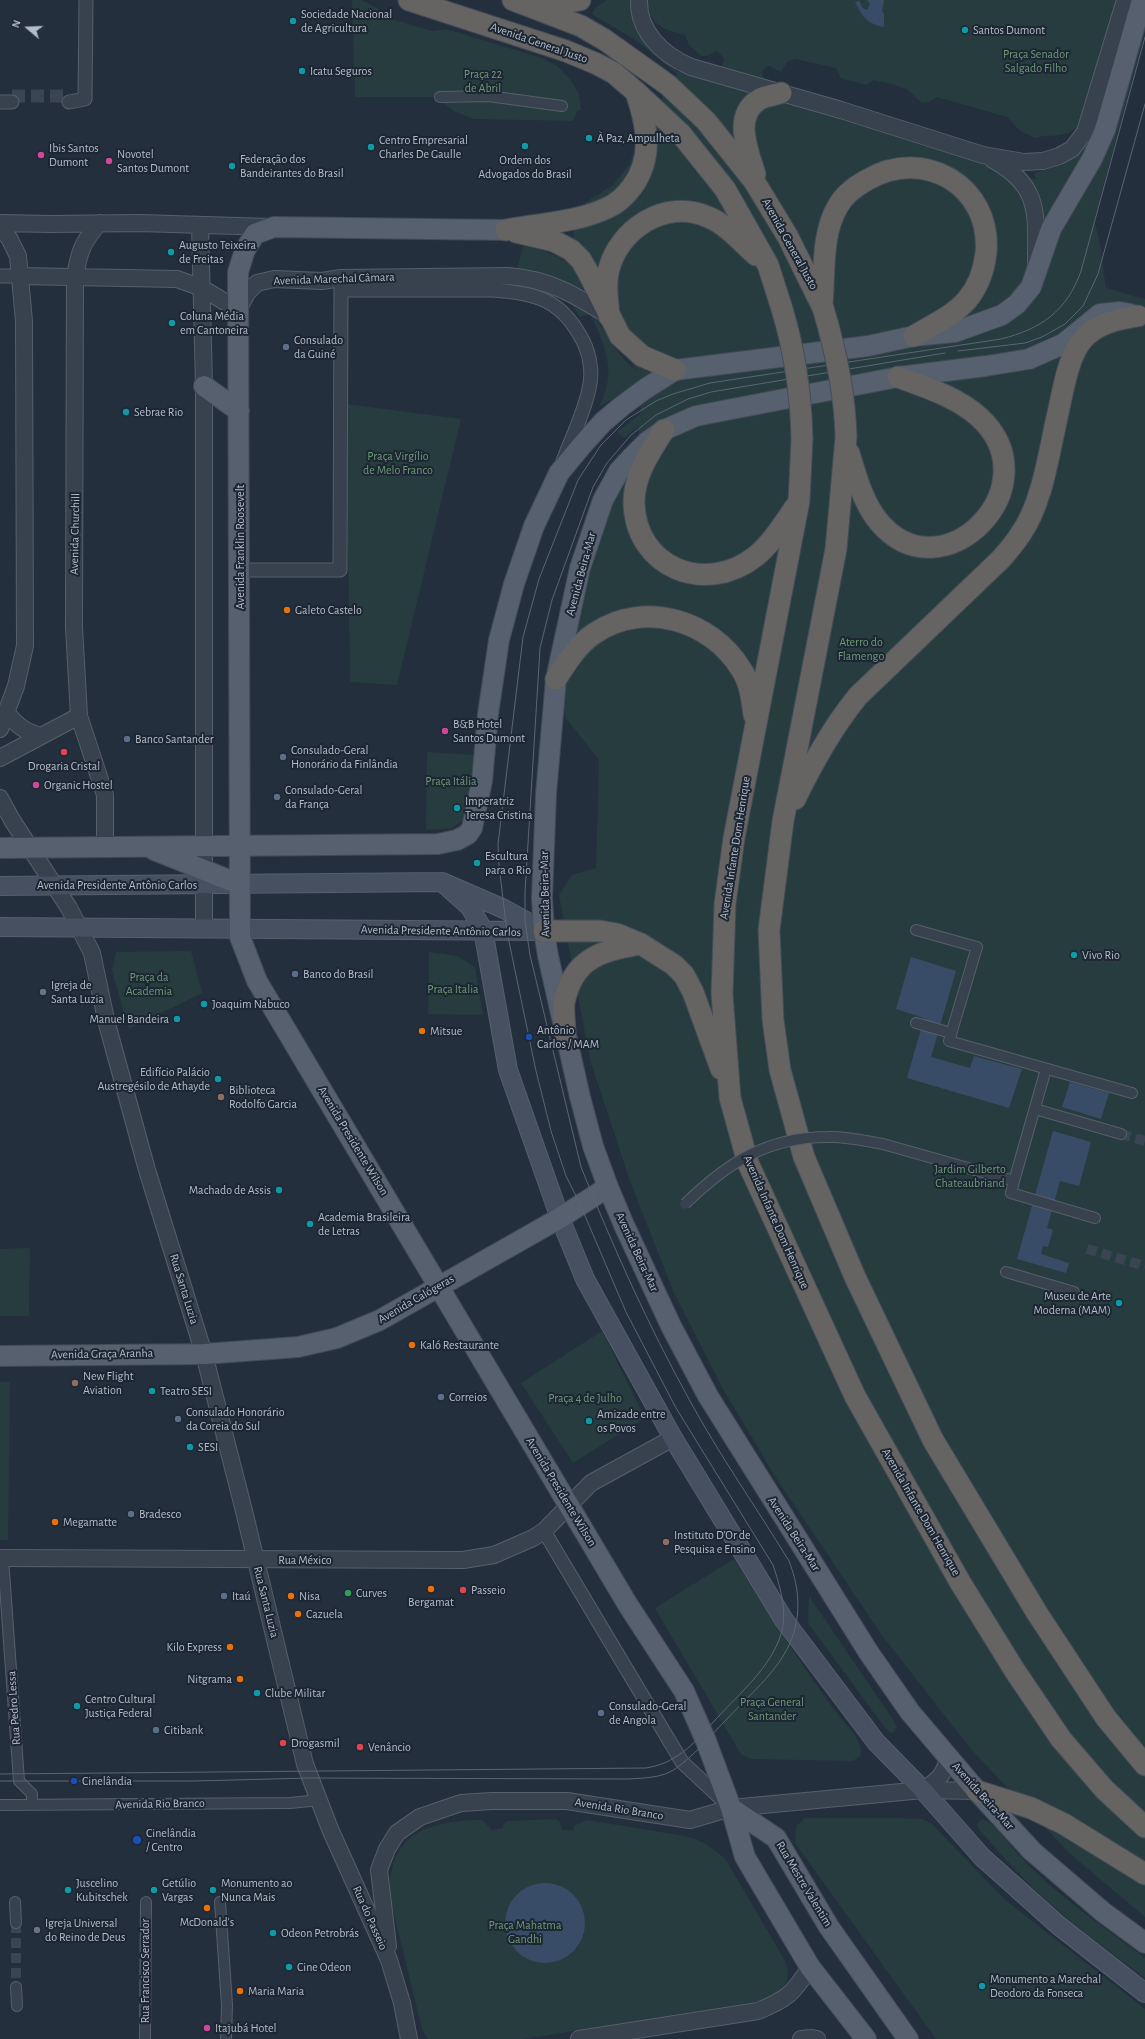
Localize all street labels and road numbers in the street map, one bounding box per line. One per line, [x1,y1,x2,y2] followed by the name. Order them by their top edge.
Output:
[488,20,590,66] street label: Avenida General Justo
[759,196,821,292] street label: Avenida General Justo
[273,270,395,288] street label: Avenida Marechal Câmara
[233,485,247,609] street label: Avenida Franklin Roosevelt
[67,493,83,575] street label: Avenida Churchill
[563,531,599,617] street label: Avenida Beira-Mar
[717,775,753,921] street label: Avenida Infante Dom Henrique
[537,851,553,937] street label: Avenida Beira-Mar
[37,878,197,892] street label: Avenida Presidente Antônio Carlos
[361,922,521,940] street label: Avenida Presidente Antônio Carlos
[315,1084,391,1198] street label: Avenida Presidente Wilson
[740,1153,812,1291] street label: Avenida Infante Dom Henrique
[612,1210,662,1294] street label: Avenida Beira-Mar
[166,1252,202,1326] street label: Rua Santa Luzia
[375,1271,457,1327] street label: Avenida Calógeras
[51,1346,153,1362] street label: Avenida Graça Aranha
[523,1435,599,1549] street label: Avenida Presidente Wilson
[879,1446,963,1578] street label: Avenida Infante Dom Henrique
[765,1494,823,1574] street label: Avenida Beira-Mar
[278,1553,332,1567] street label: Rua México
[250,1565,282,1639] street label: Rua Santa Luzia
[4,1671,24,1745] street label: Rua Pedro Lessa
[949,1759,1017,1833] street label: Avenida Beira-Mar
[574,1795,664,1823] street label: Avenida Rio Branco
[115,1796,205,1812] street label: Avenida Rio Branco
[773,1839,835,1929] street label: Rua Mestre Valentim
[349,1884,391,1952] street label: Rua do Passeio
[138,1919,152,2023] street label: Rua Francisco Serrador

